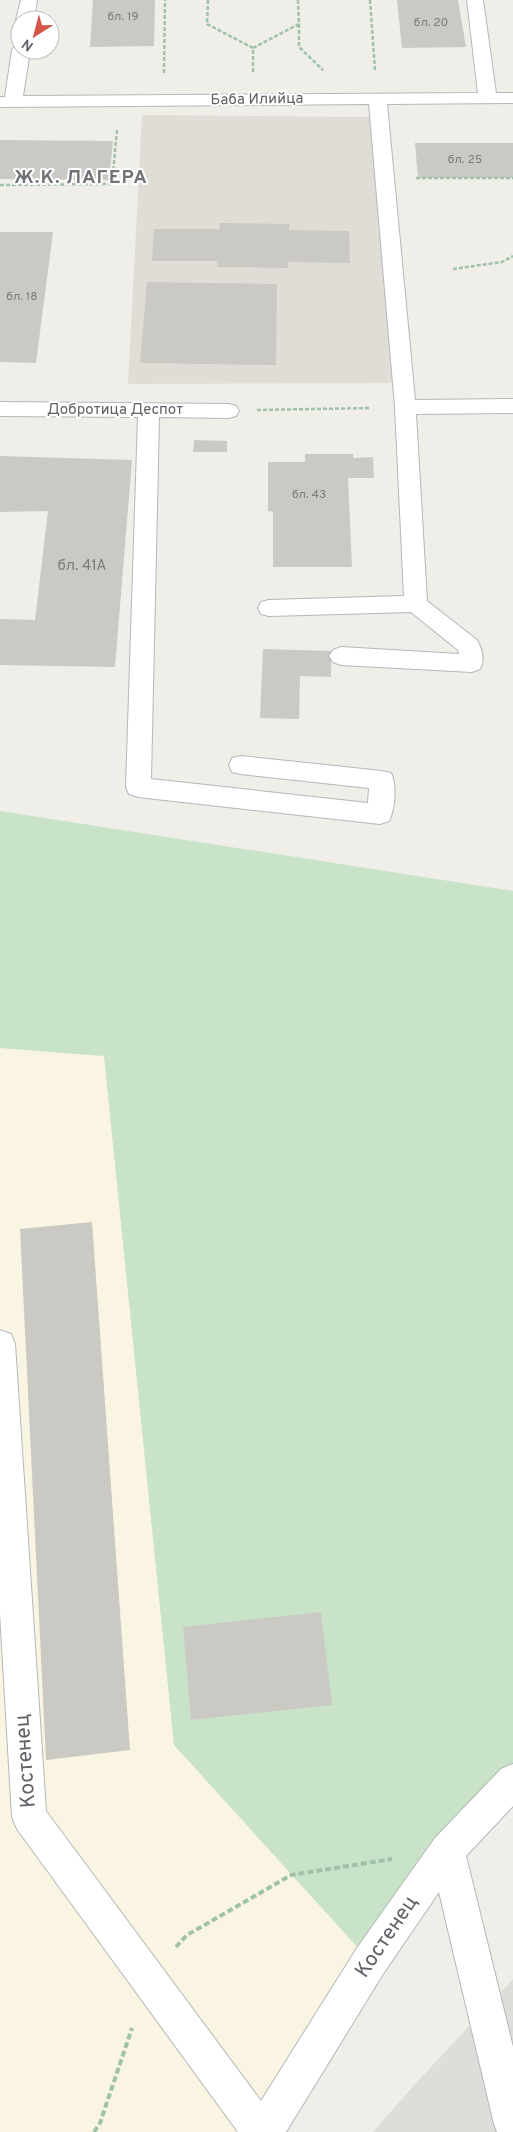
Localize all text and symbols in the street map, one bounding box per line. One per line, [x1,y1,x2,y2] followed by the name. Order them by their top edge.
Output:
[107,9,139,25] house number: бл. 19
[10,10,60,60] north arrow
[414,15,448,31] house number: бл. 20
[19,34,37,54] text: N
[210,90,304,110] street label: Баба Илийца
[448,152,482,168] house number: бл. 25
[14,166,148,190] district label: Ж.К. ЛАГЕРА
[6,289,38,305] house number: бл. 18
[47,401,183,420] street label: Добротица Деспот
[292,487,326,503] house number: бл. 43
[57,557,107,576] house number: бл. 41А
[9,1713,43,1809] street label: Костенец
[350,1891,424,1983] street label: Костенец

